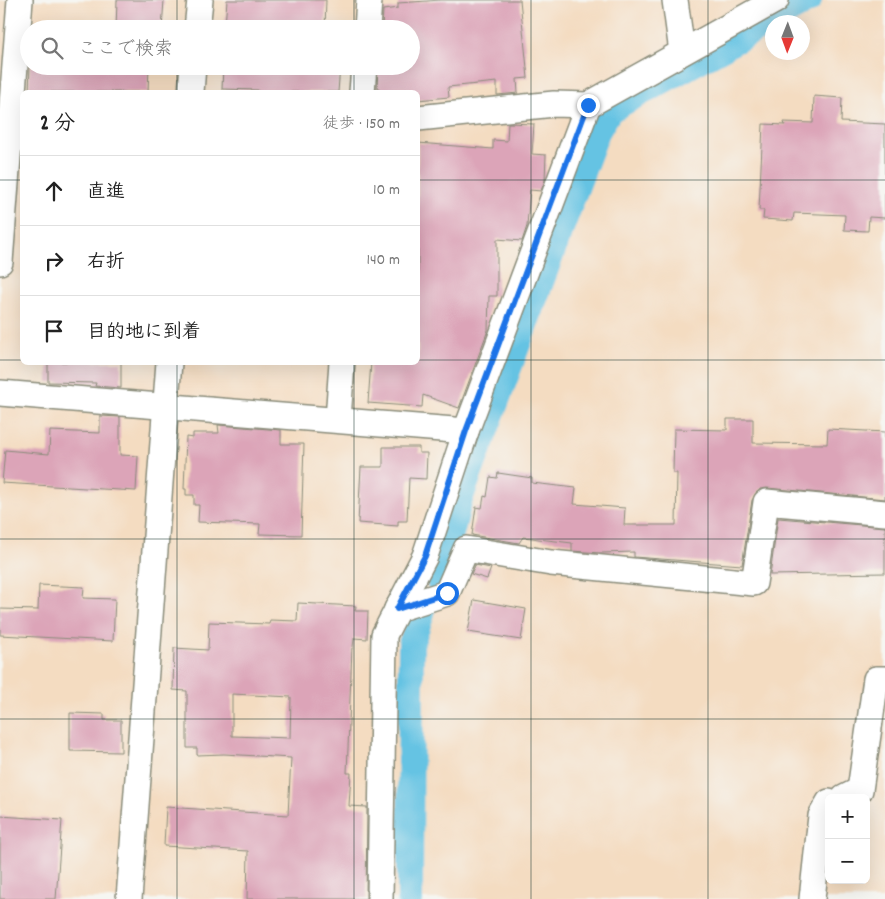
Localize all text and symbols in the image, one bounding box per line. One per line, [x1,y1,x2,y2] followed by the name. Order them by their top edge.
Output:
[765,15,810,60] north arrow
[20,20,420,75] search box
[38,34,66,62] icon: search
[78,37,173,64] text: ここで検索
[577,94,600,117] route end
[40,110,75,140] text: 2 分
[323,113,400,136] text: 徒歩 · 150 m
[40,177,68,205] icon: ahead
[373,179,400,202] text: 10 m
[87,180,125,207] text: 直進
[40,247,68,275] icon: right
[366,249,400,272] text: 140 m
[87,250,125,277] text: 右折
[40,317,68,345] icon: arrive
[87,320,201,347] text: 目的地に到着
[436,582,459,605] route start
[825,794,870,884] map controls
[825,794,870,839] button: +
[825,839,870,884] button: −

